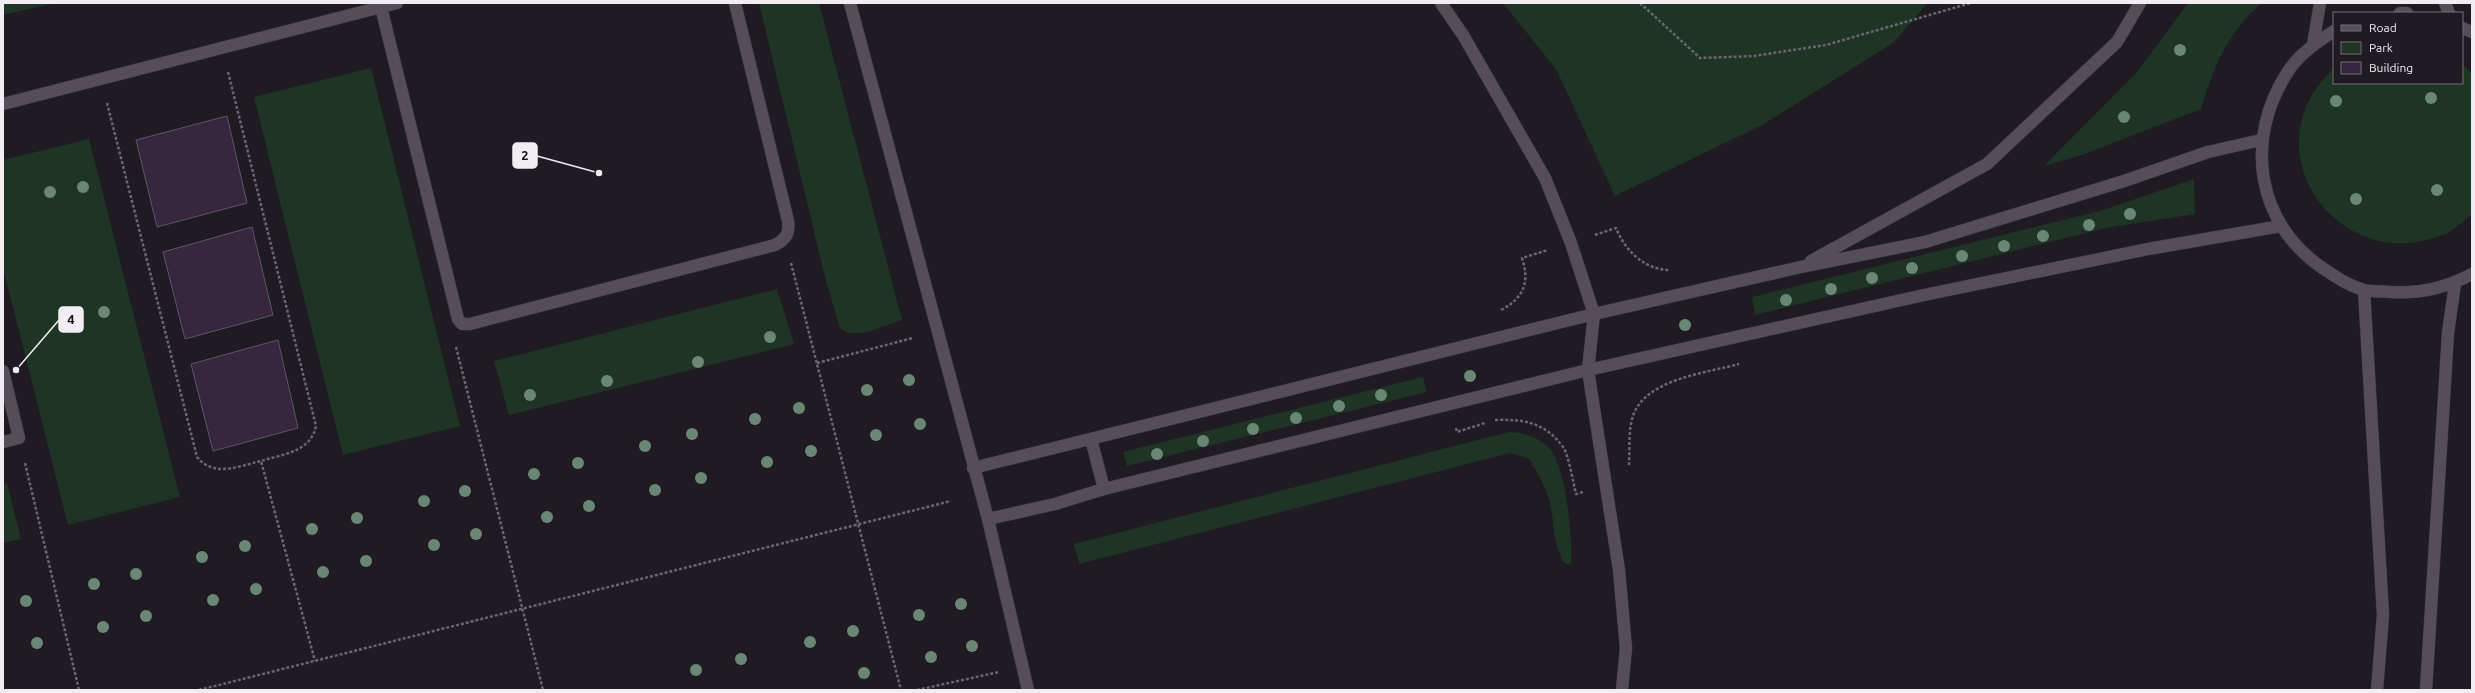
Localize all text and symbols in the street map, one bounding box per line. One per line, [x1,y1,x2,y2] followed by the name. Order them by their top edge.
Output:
[2333,12,2463,84] legend
[2369,21,2397,34] text: Road
[2369,41,2393,54] text: Park
[2369,61,2413,74] text: Building
[513,143,537,168] callout: 2
[521,148,529,162] text: 2
[59,307,83,332] callout: 4
[67,312,75,326] text: 4

